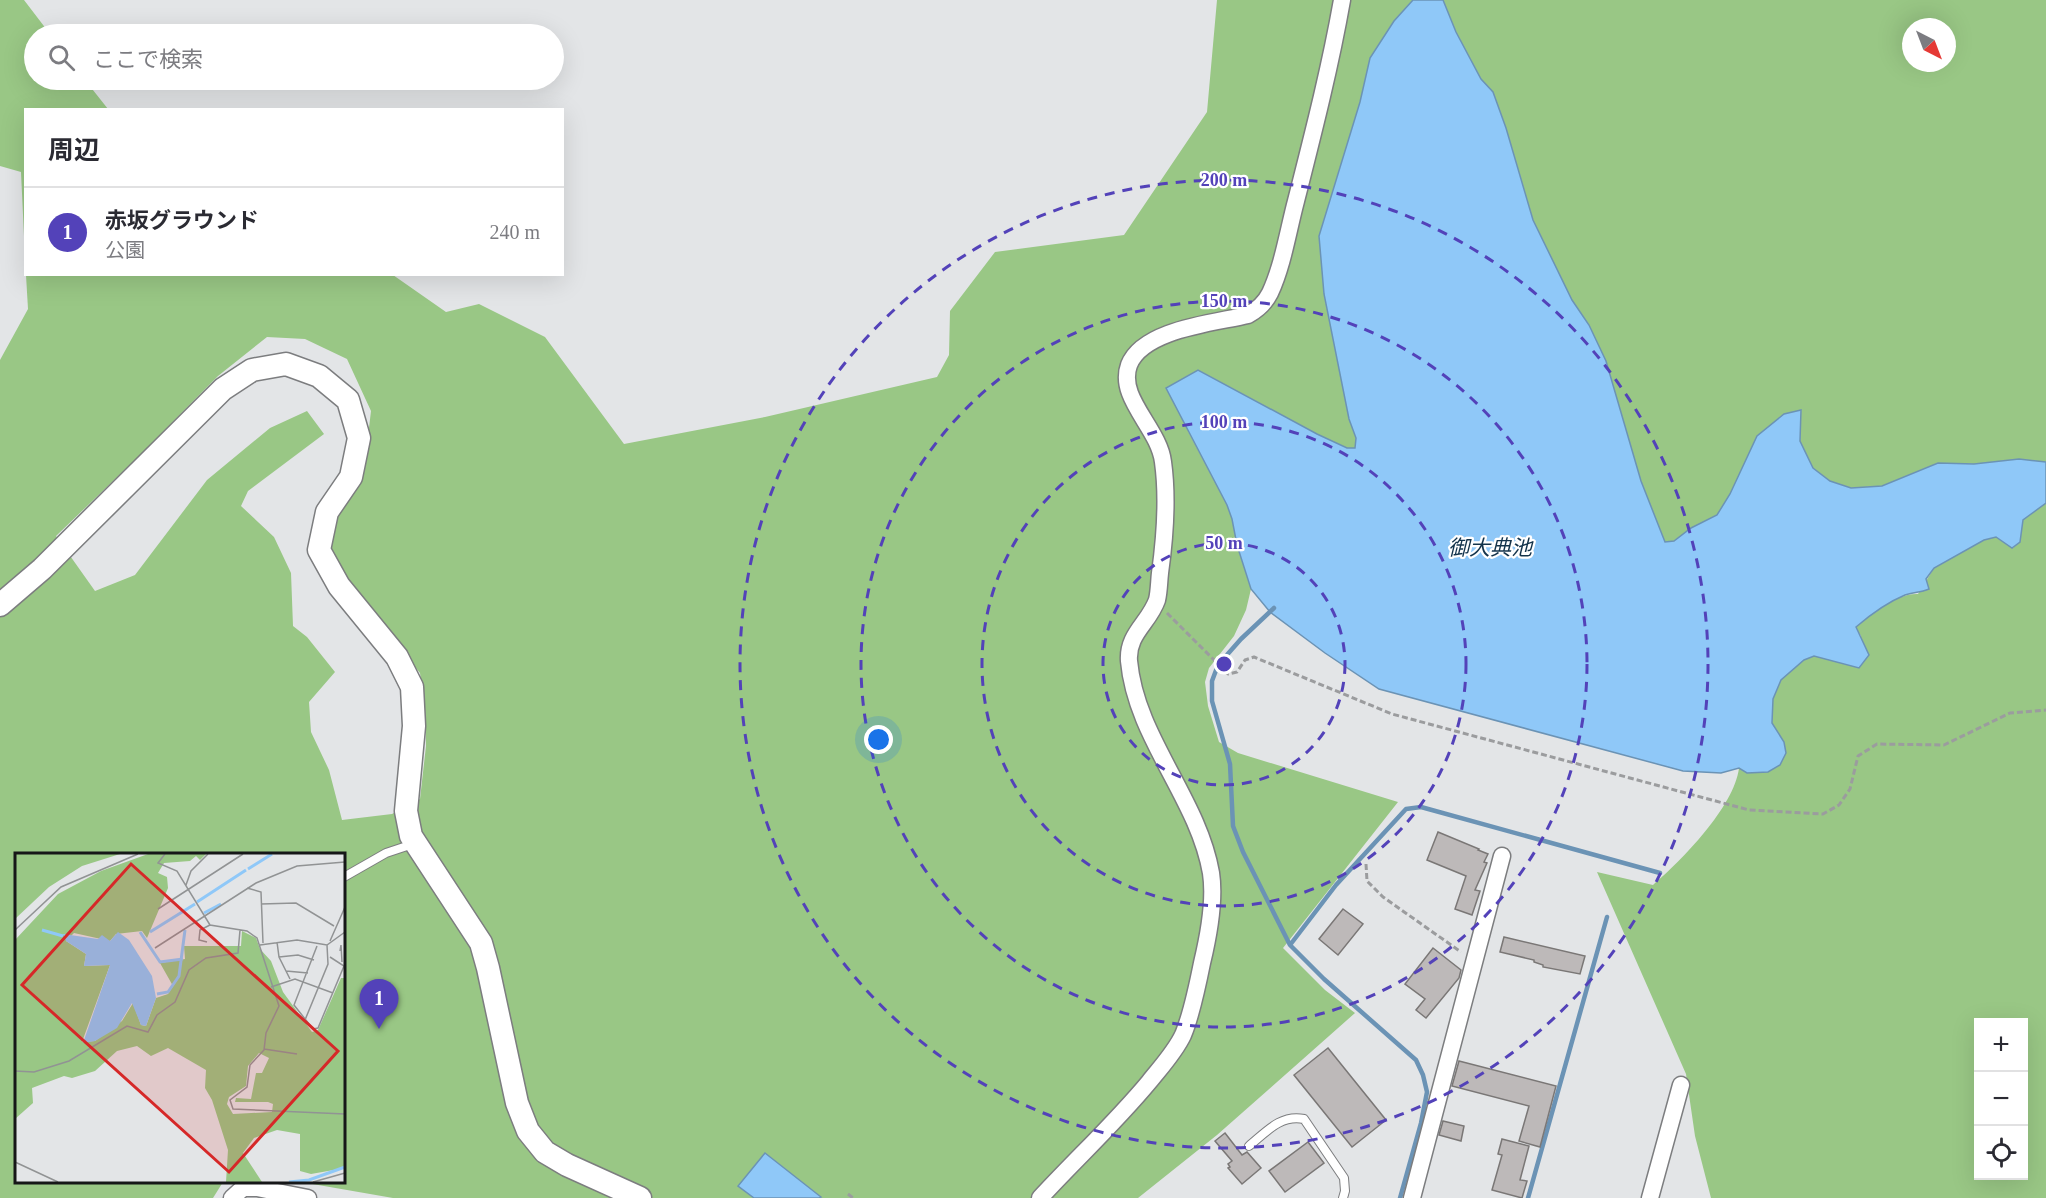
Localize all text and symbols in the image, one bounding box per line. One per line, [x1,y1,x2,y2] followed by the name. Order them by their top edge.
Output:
[1902,18,1956,72] north arrow
[24,24,564,90] search box
[45,41,78,74] icon: search
[93,47,203,72] text: ここで検索
[48,136,100,165] text: 周辺
[1201,170,1247,190] text: 200 m
[105,208,259,233] text: 赤坂グラウンド
[63,221,73,243] text: 1
[489,221,540,243] text: 240 m
[105,239,145,261] text: 公園
[1201,291,1247,311] text: 150 m
[1201,412,1247,432] text: 100 m
[1205,533,1243,553] text: 50 m
[1448,536,1534,560] water label: 御大典池
[1214,654,1234,674] centre of rings
[864,725,893,754] your location
[15,853,345,1183] inset map
[360,980,398,1029] pin: 1
[1974,1018,2028,1180] map controls
[1974,1018,2028,1072] button: +
[1974,1072,2028,1126] button: −
[1974,1126,2028,1180] button: locate

